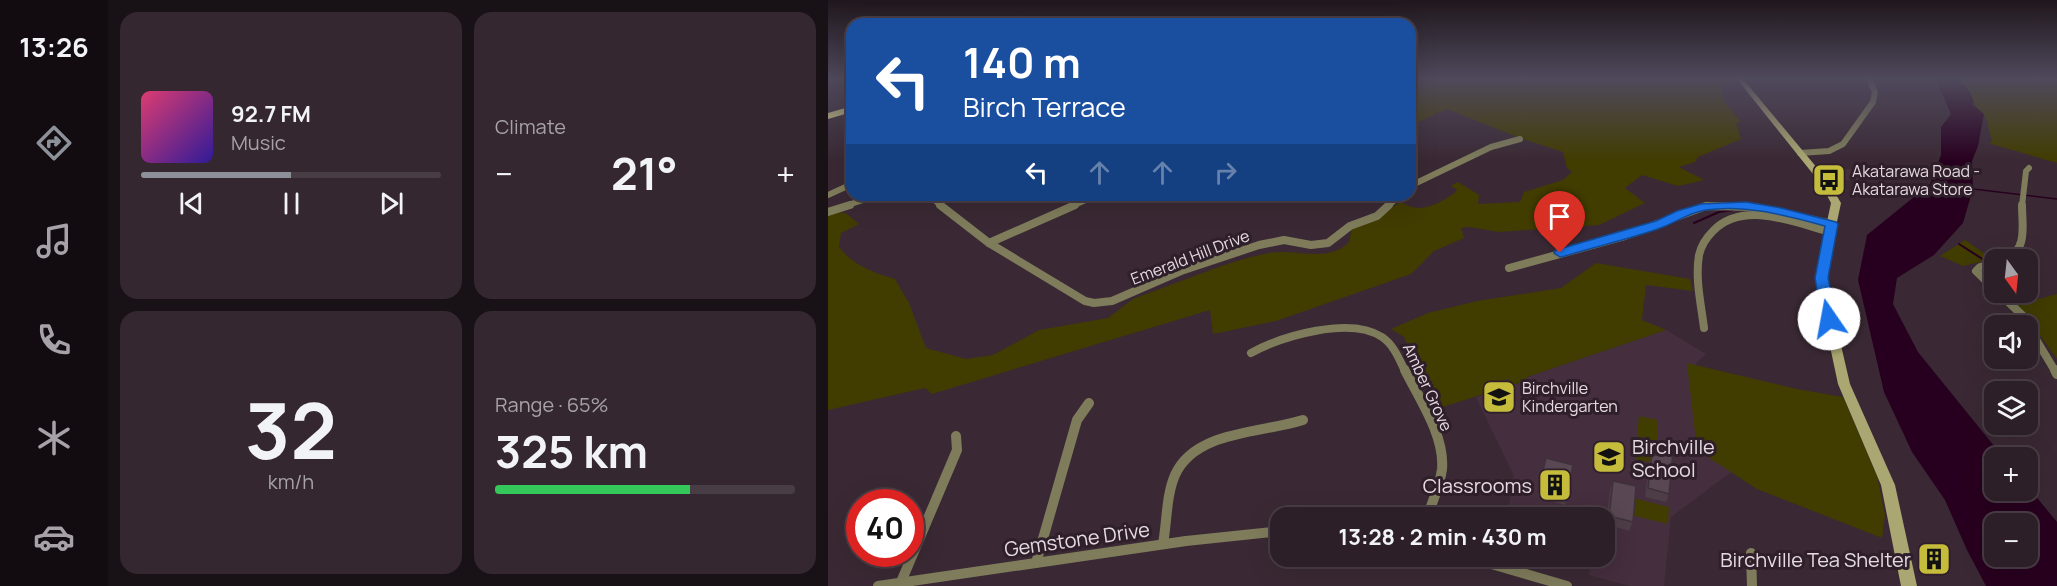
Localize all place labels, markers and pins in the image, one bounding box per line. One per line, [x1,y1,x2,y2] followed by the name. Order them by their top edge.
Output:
[1852,160,1980,200] place label: Akatarawa Road - Akatarawa Store
[1811,162,1847,198] bus stop icon: Akatarawa Road - Akatarawa Store
[1534,191,1585,253] pin
[1522,377,1618,417] place label: Birchville Kindergarten
[1481,379,1517,415] school or university icon: Birchville Kindergarten
[1632,433,1715,483] place label: Birchville School
[1591,439,1627,475] school or university icon: Birchville School
[1537,467,1573,503] building icon: Classrooms
[1423,472,1532,499] place label: Classrooms
[1916,541,1952,577] building icon: Birchville Tea Shelter
[1720,546,1911,573] place label: Birchville Tea Shelter

